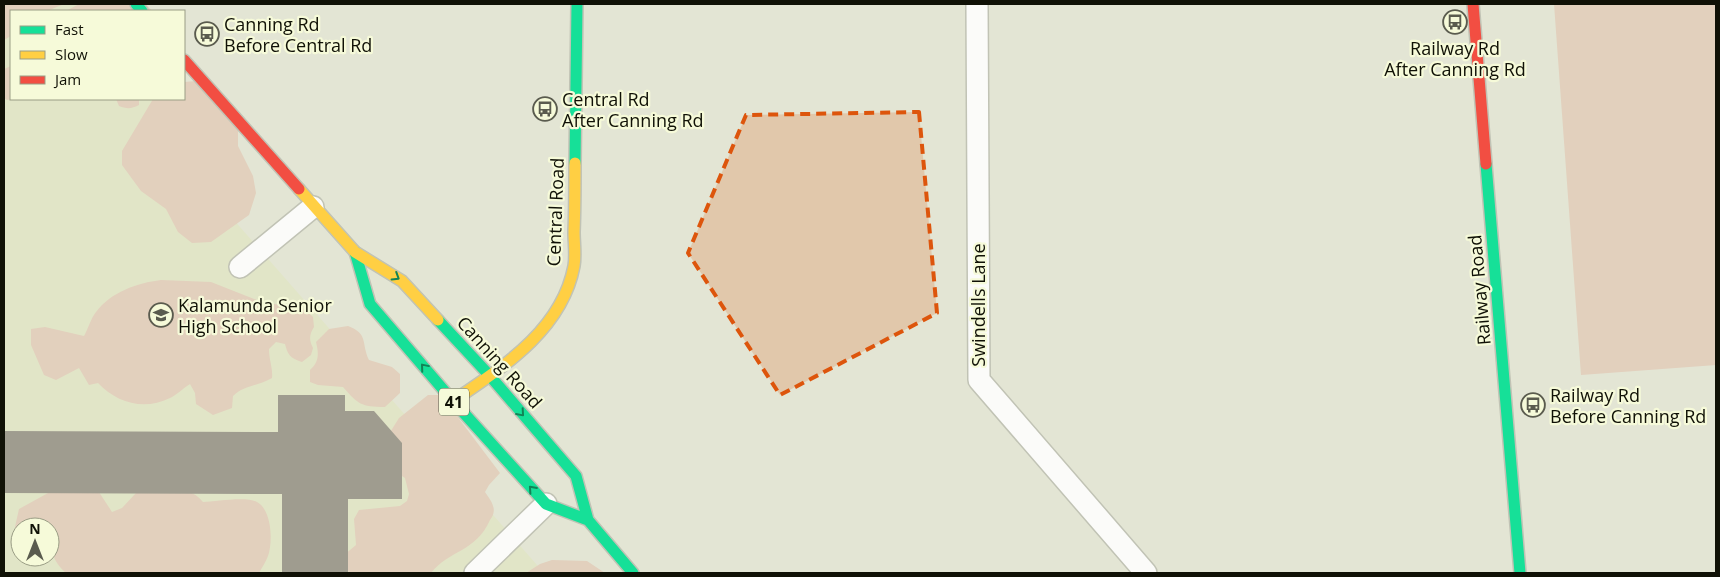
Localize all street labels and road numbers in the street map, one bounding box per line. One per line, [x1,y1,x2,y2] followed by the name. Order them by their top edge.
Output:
[541,157,569,267] street label: Central Road
[1462,234,1496,346] street label: Railway Road
[966,243,990,367] street label: Swindells Lane
[452,311,548,413] street label: Canning Road
[439,388,469,416] road number: 41

